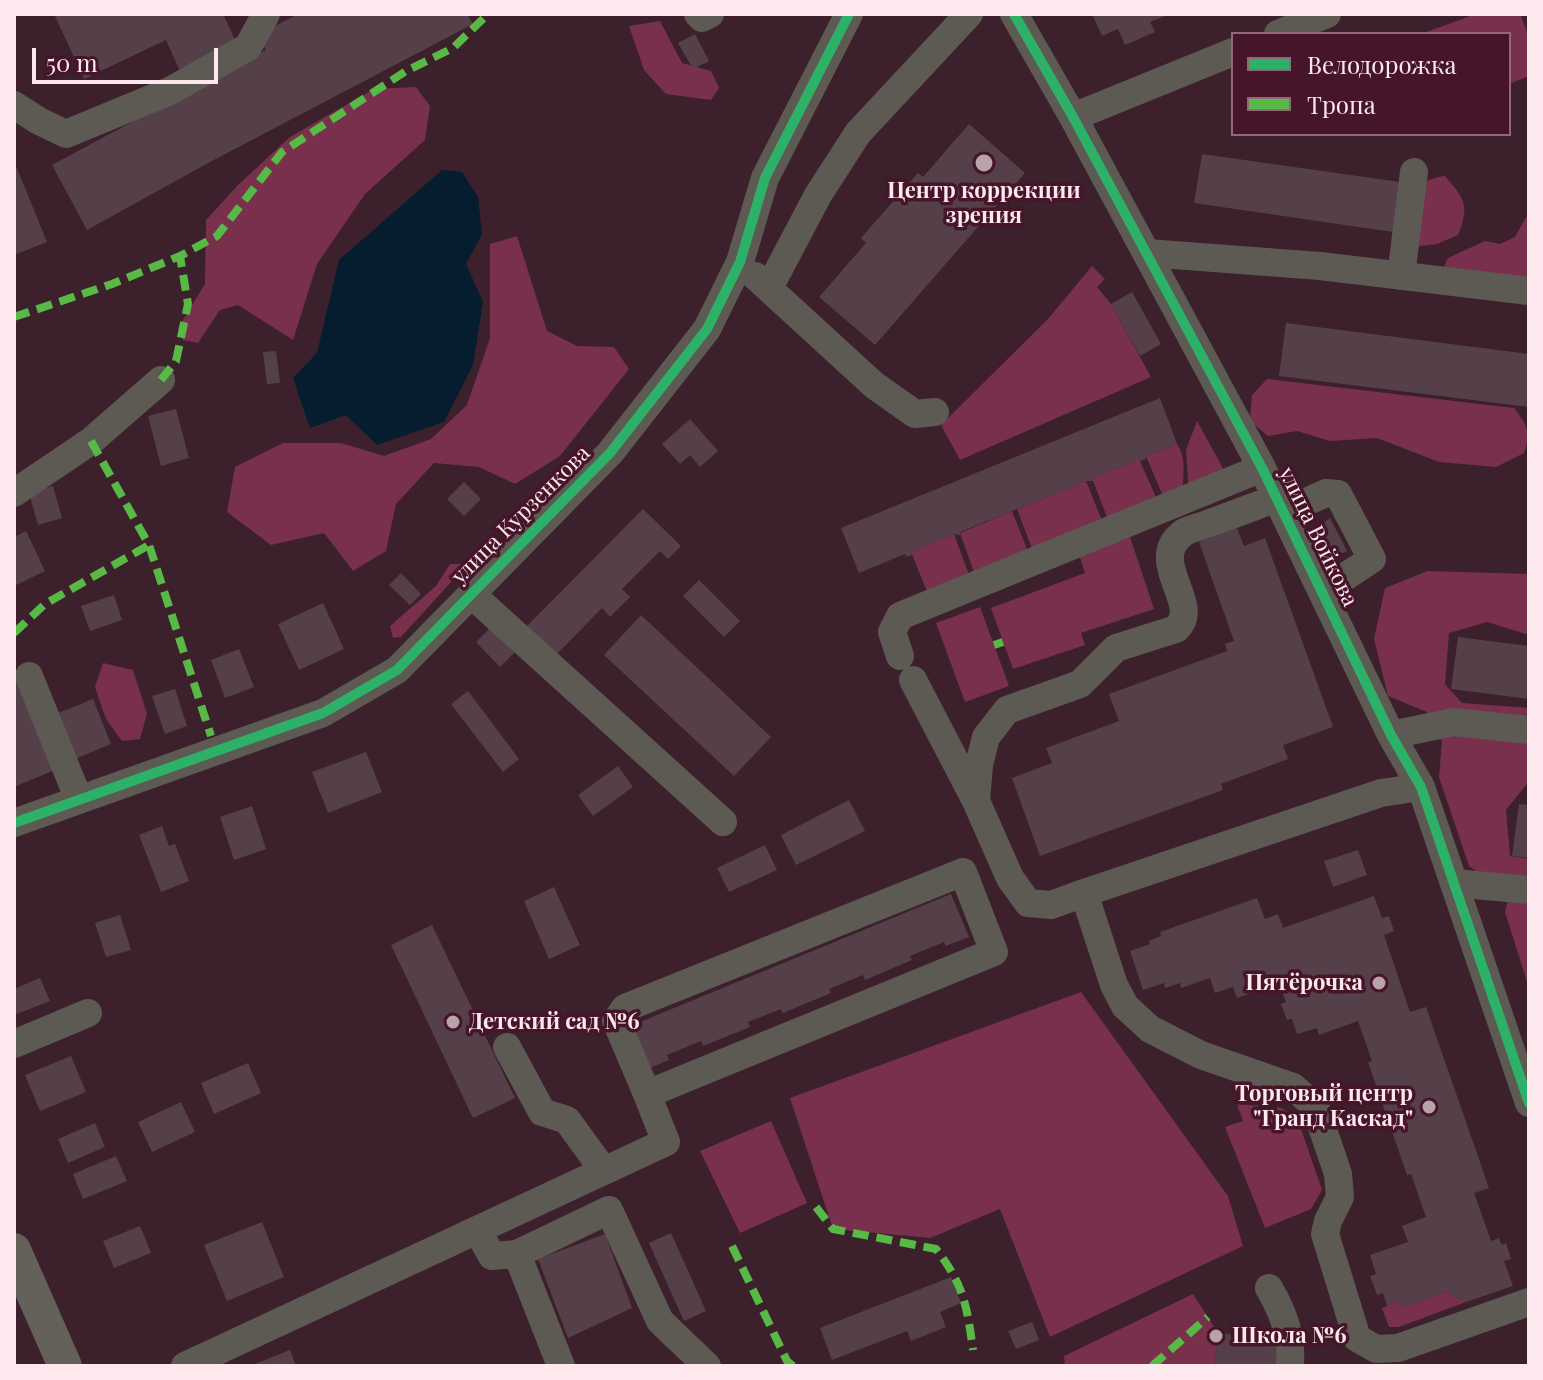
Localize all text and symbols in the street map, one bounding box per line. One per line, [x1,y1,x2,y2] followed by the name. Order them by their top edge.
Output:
[36,32,222,82] scale bar
[1231,32,1511,136] legend
[46,46,98,78] text: 50 m
[1307,48,1457,80] text: Велодорожка
[1307,88,1376,120] text: Тропа
[973,152,995,174] marker: Центр коррекции зрения
[887,178,1081,230] place label: Центр коррекции зрения
[446,440,596,590] street label: улица Курзенкова
[1273,463,1363,611] street label: улица Войкова
[1245,970,1363,996] place label: Пятёрочка
[1370,974,1388,992] marker: Пятёрочка
[469,1009,640,1035] place label: Детский сад №6
[444,1013,462,1031] marker: Детский сад №6
[1235,1081,1413,1132] place label: Торговый центр "Гранд Каскад"
[1420,1098,1438,1116] marker: Торговый центр "Гранд Каскад"
[1232,1323,1347,1349] place label: Школа №6
[1207,1327,1225,1345] marker: Школа №6

